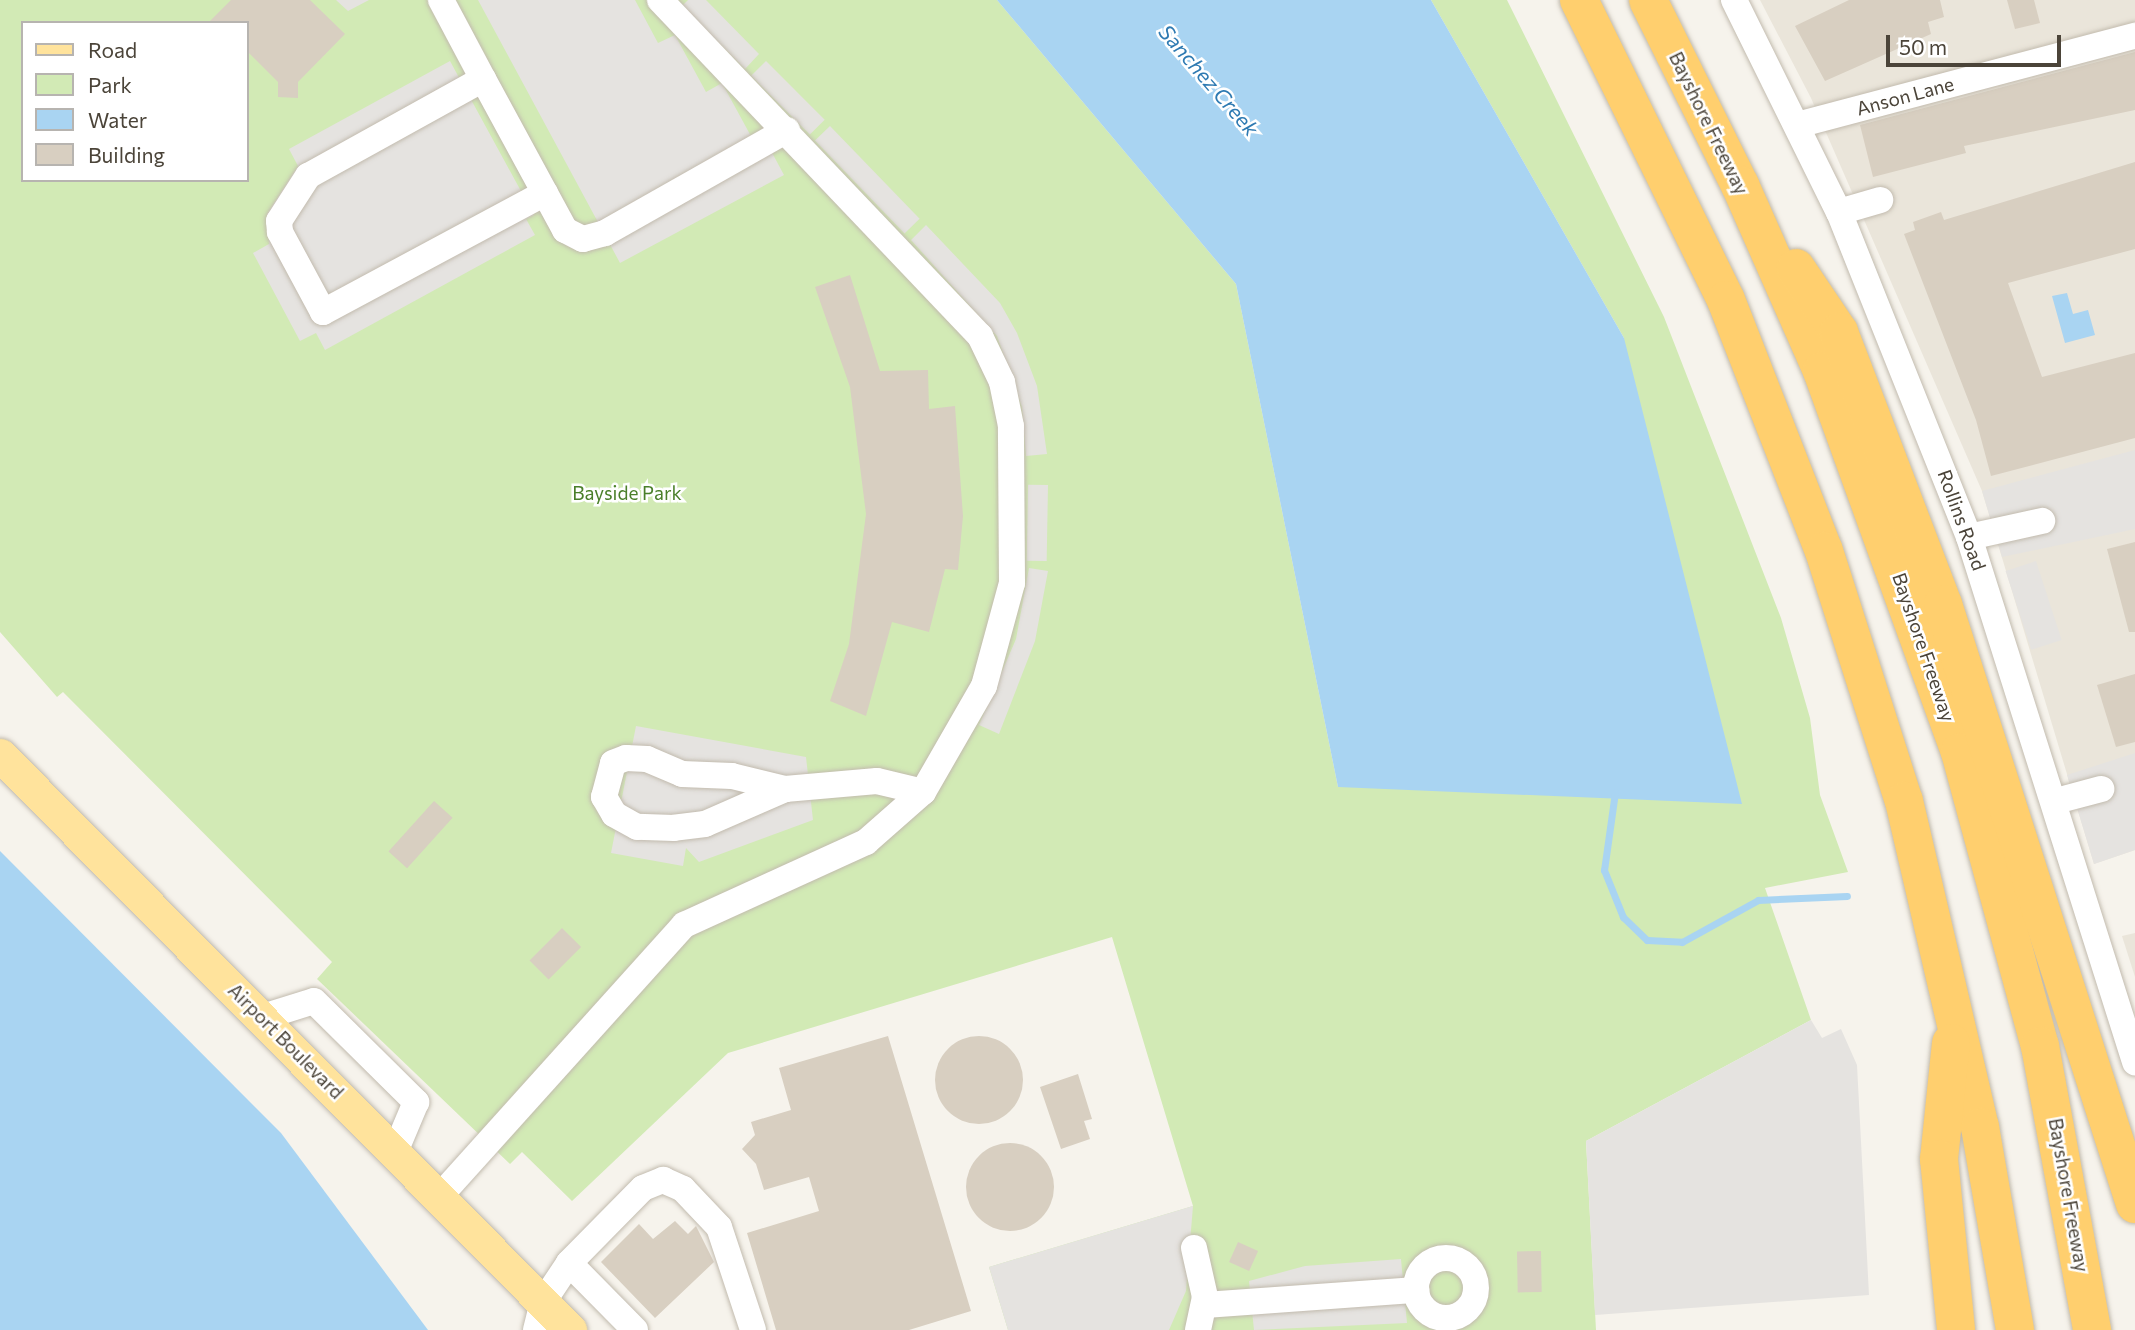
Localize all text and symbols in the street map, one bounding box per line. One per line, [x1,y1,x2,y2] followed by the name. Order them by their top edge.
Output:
[1154,19,1264,141] water label: Sanchez Creek
[21,21,248,182] legend
[1890,21,2065,65] scale bar
[1899,34,1947,59] text: 50 m
[88,37,137,62] text: Road
[1665,48,1753,198] street label: Bayshore Freeway
[88,72,132,97] text: Park
[1854,72,1956,120] street label: Anson Lane
[88,107,147,132] text: Water
[88,142,165,167] text: Building
[1933,467,1991,573] street label: Rollins Road
[572,482,682,504] park label: Bayside Park
[1888,570,1960,724] street label: Bayshore Freeway
[224,979,348,1103] street label: Airport Boulevard
[2044,1116,2094,1274] street label: Bayshore Freeway

